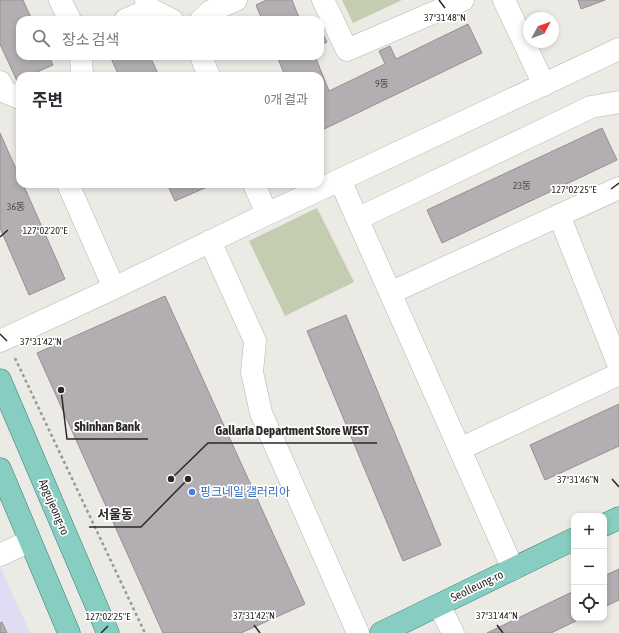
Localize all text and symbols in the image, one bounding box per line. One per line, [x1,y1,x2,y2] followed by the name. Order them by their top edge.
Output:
[424,12,466,23] text: 37°31'48"N
[523,12,559,48] north arrow
[16,16,324,60] search box
[30,27,52,49] icon: search
[62,31,119,48] text: 장소 검색
[375,78,389,89] house number: 9동
[32,90,63,110] text: 주변
[264,92,308,107] text: 0개 결과
[513,180,531,191] house number: 23동
[552,184,597,195] text: 127°02'25"E
[7,201,25,212] house number: 36동
[23,225,68,236] text: 127°02'20"E
[20,336,62,347] text: 37°31'42"N
[67,414,148,439] callout: Shinhan Bank
[208,418,377,443] callout: Gallaria Department Store WEST
[74,419,140,434] text: Shinhan Bank
[215,423,369,438] text: Gallaria Department Store WEST
[557,474,599,485] text: 37°31'46"N
[36,477,72,537] street label: Apgujeong-ro
[200,485,290,499] place label: 핑크네일 갤러리아
[187,487,197,497] marker: 핑크네일 갤러리아
[89,502,141,527] callout: 서울동
[97,507,133,522] text: 서울동
[571,513,607,621] map controls
[571,513,607,549] button: +
[571,549,607,585] button: −
[448,567,506,605] street label: Seolleung-ro
[571,585,607,621] button: locate
[233,610,275,621] text: 37°31'42"N
[476,610,518,621] text: 37°31'44"N
[86,611,131,622] text: 127°02'25"E

